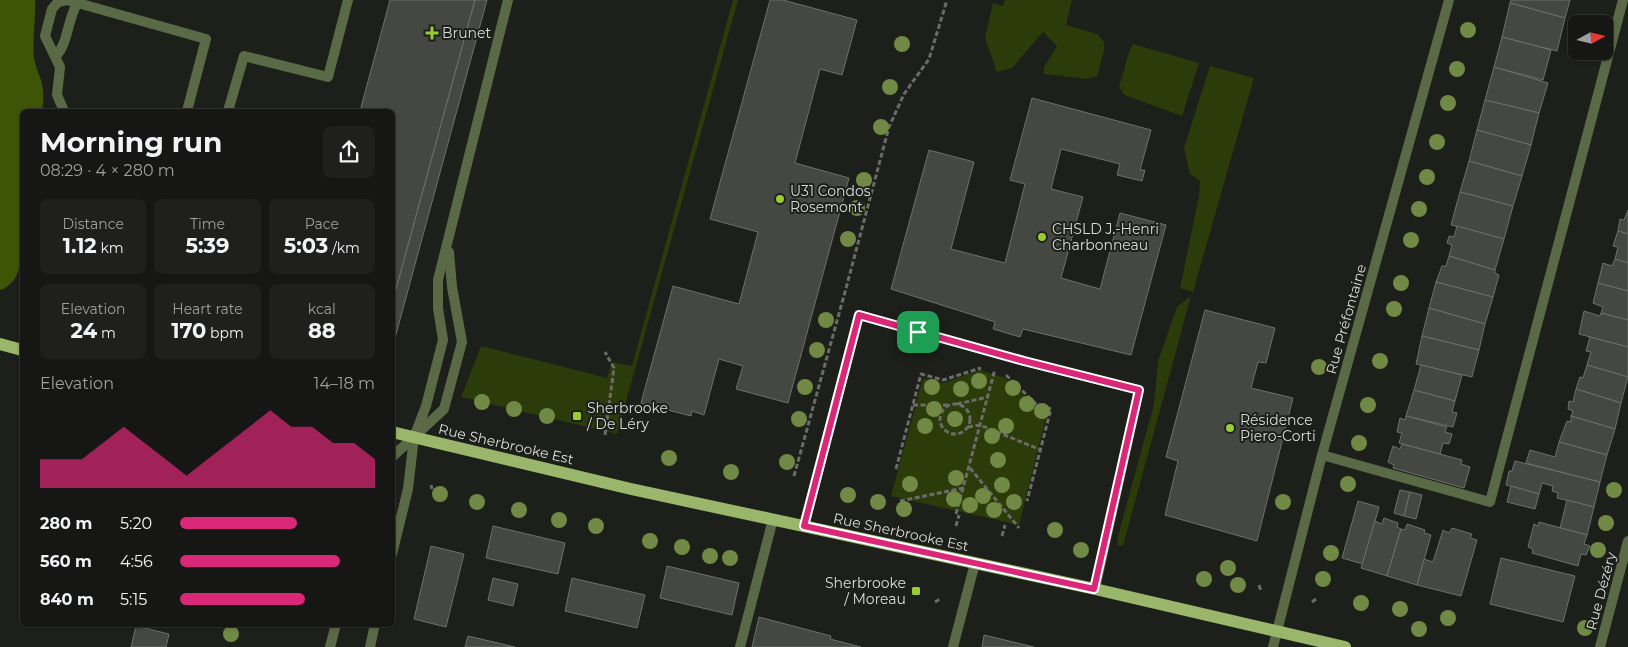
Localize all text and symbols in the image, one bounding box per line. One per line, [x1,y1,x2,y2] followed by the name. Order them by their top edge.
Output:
[1568,15,1612,60] north arrow
[1568,15,1613,60] map controls
[442,24,491,42] place label: Brunet
[426,27,438,39] marker: Brunet
[40,125,222,159] text: Morning run
[323,126,375,178] button: share
[40,161,175,180] text: 08:29 · 4 × 280 m
[790,182,871,216] place label: U31 Condos Rosemont
[774,193,786,205] marker: U31 Condos Rosemont
[62,215,124,233] text: Distance
[190,215,225,233] text: Time
[305,215,339,233] text: Pace
[1052,220,1159,254] place label: CHSLD J.-Henri Charbonneau
[1036,231,1048,243] marker: CHSLD J.-Henri Charbonneau
[63,233,97,258] text: 1.12
[186,233,229,258] text: 5:39
[284,233,328,258] text: 5:03
[97,239,124,257] text: km
[328,239,360,257] text: /km
[1322,262,1370,376] street label: Rue Préfontaine
[61,300,126,318] text: Elevation
[172,300,243,318] text: Heart rate
[308,300,336,318] text: kcal
[897,311,939,353] pin
[71,318,97,343] text: 24
[171,318,206,343] text: 170
[308,318,336,343] text: 88
[904,318,932,346] icon: arrive
[97,324,116,342] text: m
[206,324,244,342] text: bpm
[40,374,114,393] text: Elevation
[314,374,375,393] text: 14–18 m
[586,399,668,433] place label: Sherbrooke / De Léry
[571,410,583,422] marker: Sherbrooke / De Léry
[1240,411,1316,445] place label: Résidence Piero-Corti
[437,420,576,468] street label: Rue Sherbrooke Est
[1224,422,1236,434] marker: Résidence Piero-Corti
[832,509,971,555] street label: Rue Sherbrooke Est
[40,514,92,533] text: 280 m
[120,514,152,533] text: 5:20
[1582,550,1620,632] street label: Rue Dézéry
[40,552,92,571] text: 560 m
[120,552,153,571] text: 4:56
[825,574,906,608] place label: Sherbrooke / Moreau
[910,585,922,597] marker: Sherbrooke / Moreau
[40,590,94,609] text: 840 m
[120,590,147,609] text: 5:15

